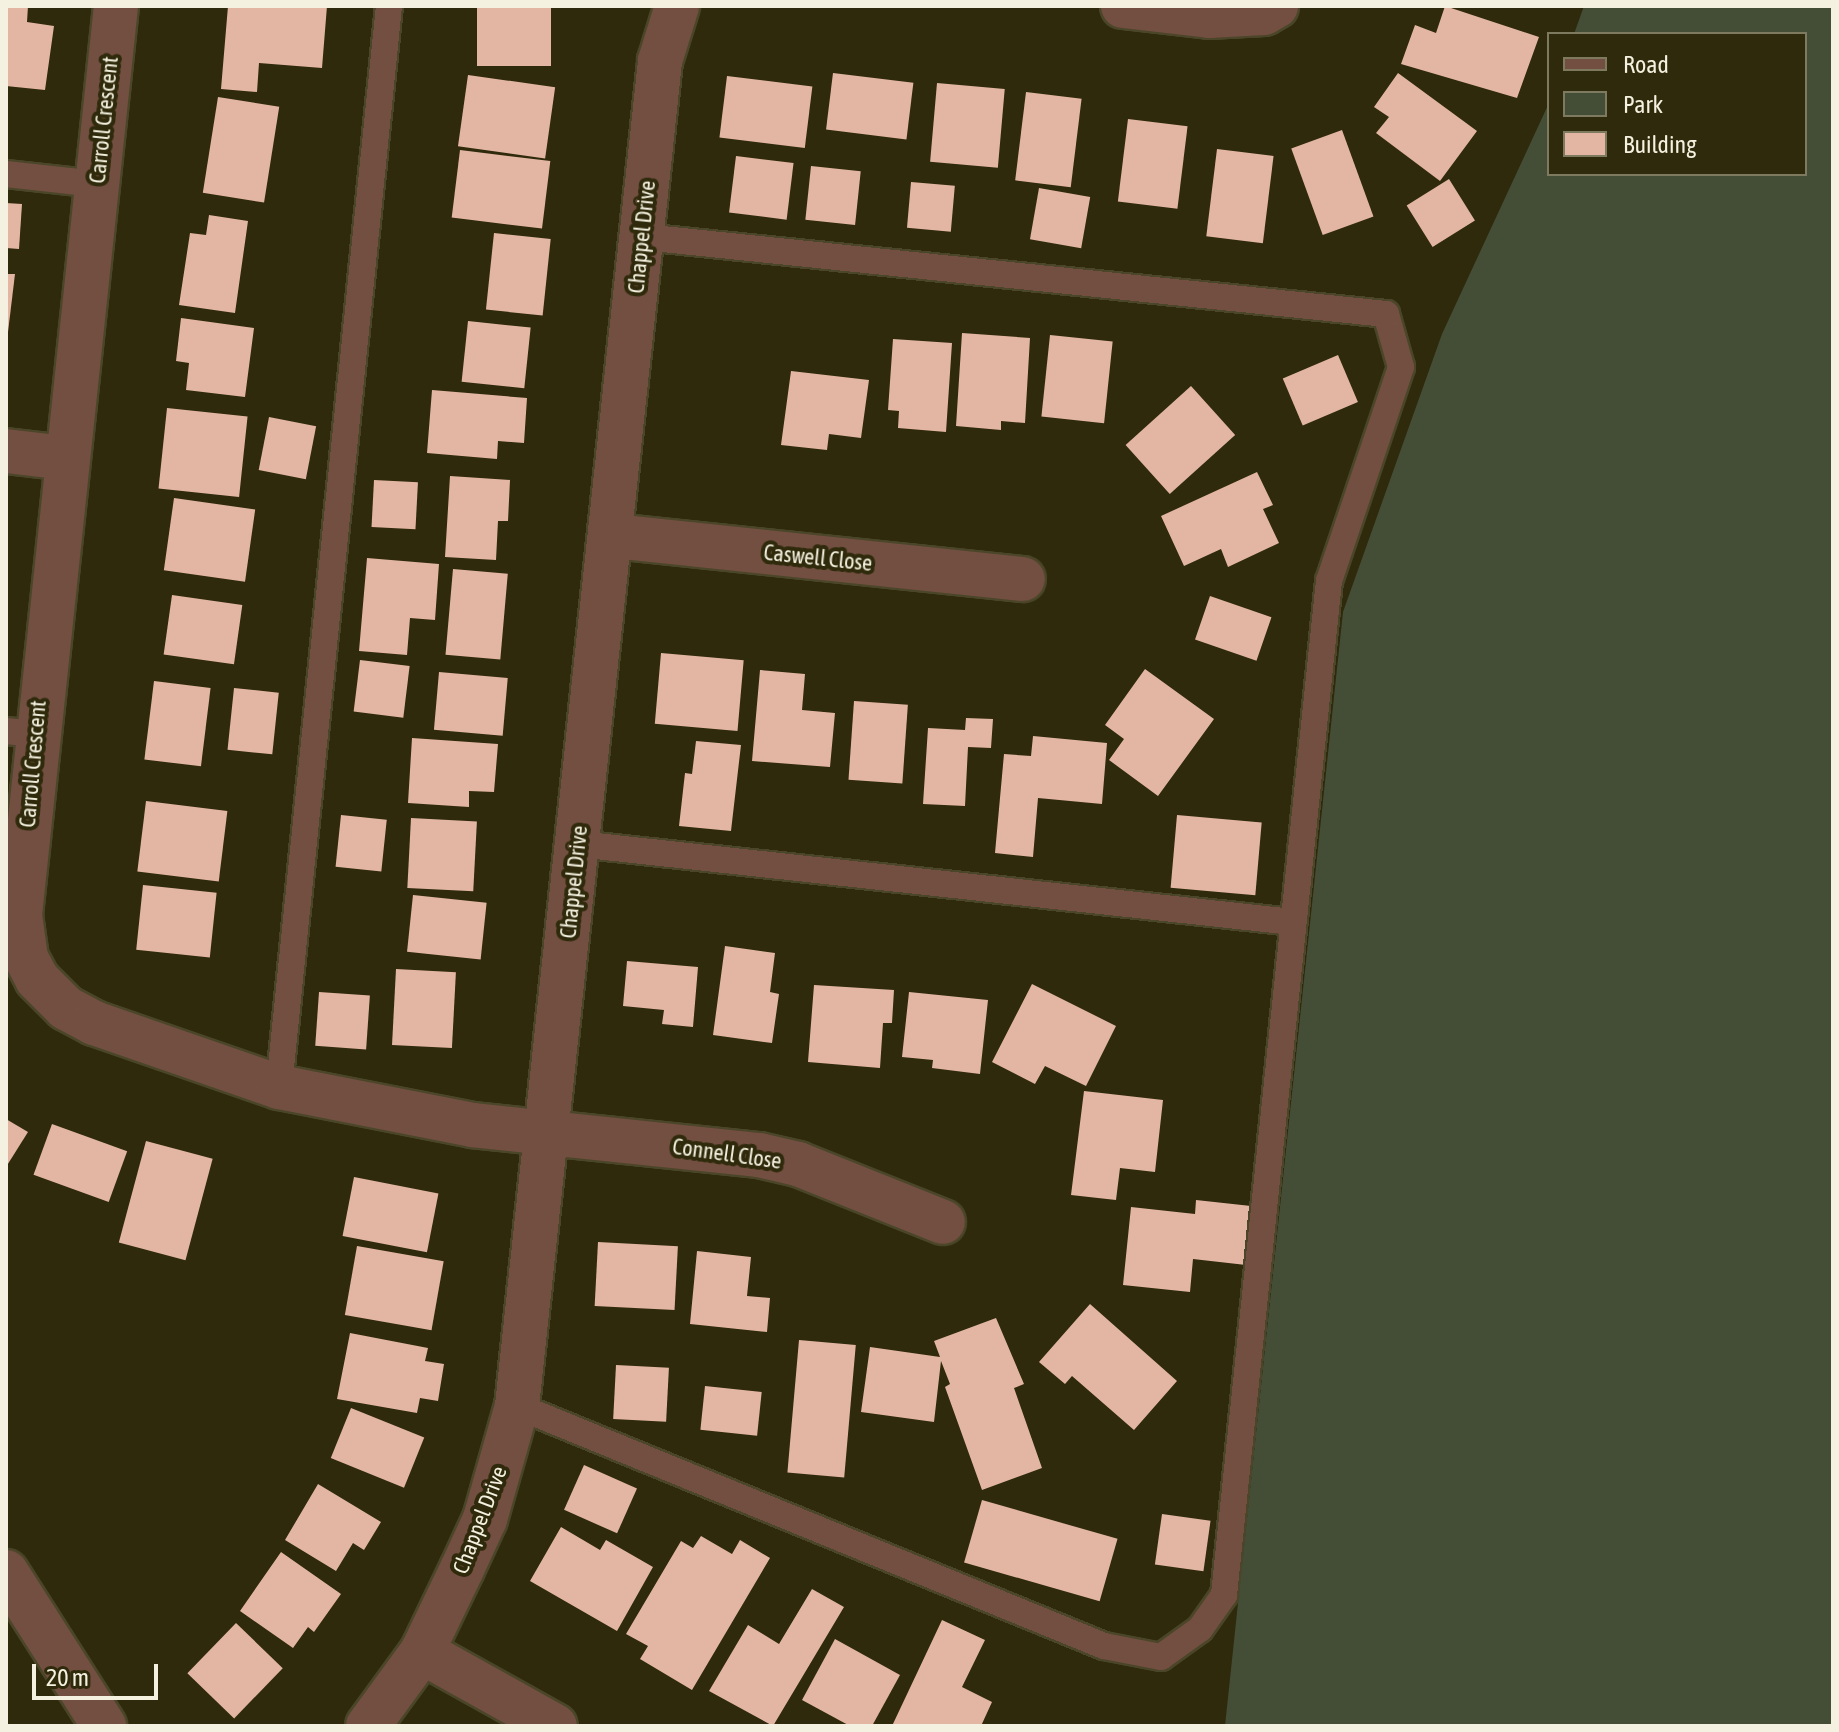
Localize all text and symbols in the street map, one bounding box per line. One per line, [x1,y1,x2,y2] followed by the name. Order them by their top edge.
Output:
[1547,32,1807,176] legend
[1623,51,1669,78] text: Road
[84,55,124,185] street label: Carroll Crescent
[1623,91,1663,118] text: Park
[1623,131,1696,158] text: Building
[623,179,661,295] street label: Chappel Drive
[762,539,874,577] street label: Caswell Close
[14,699,52,829] street label: Carroll Crescent
[555,824,593,940] street label: Chappel Drive
[671,1133,783,1175] street label: Connell Close
[447,1462,513,1578] street label: Chappel Drive
[36,1648,162,1698] scale bar
[46,1664,89,1691] text: 20 m

